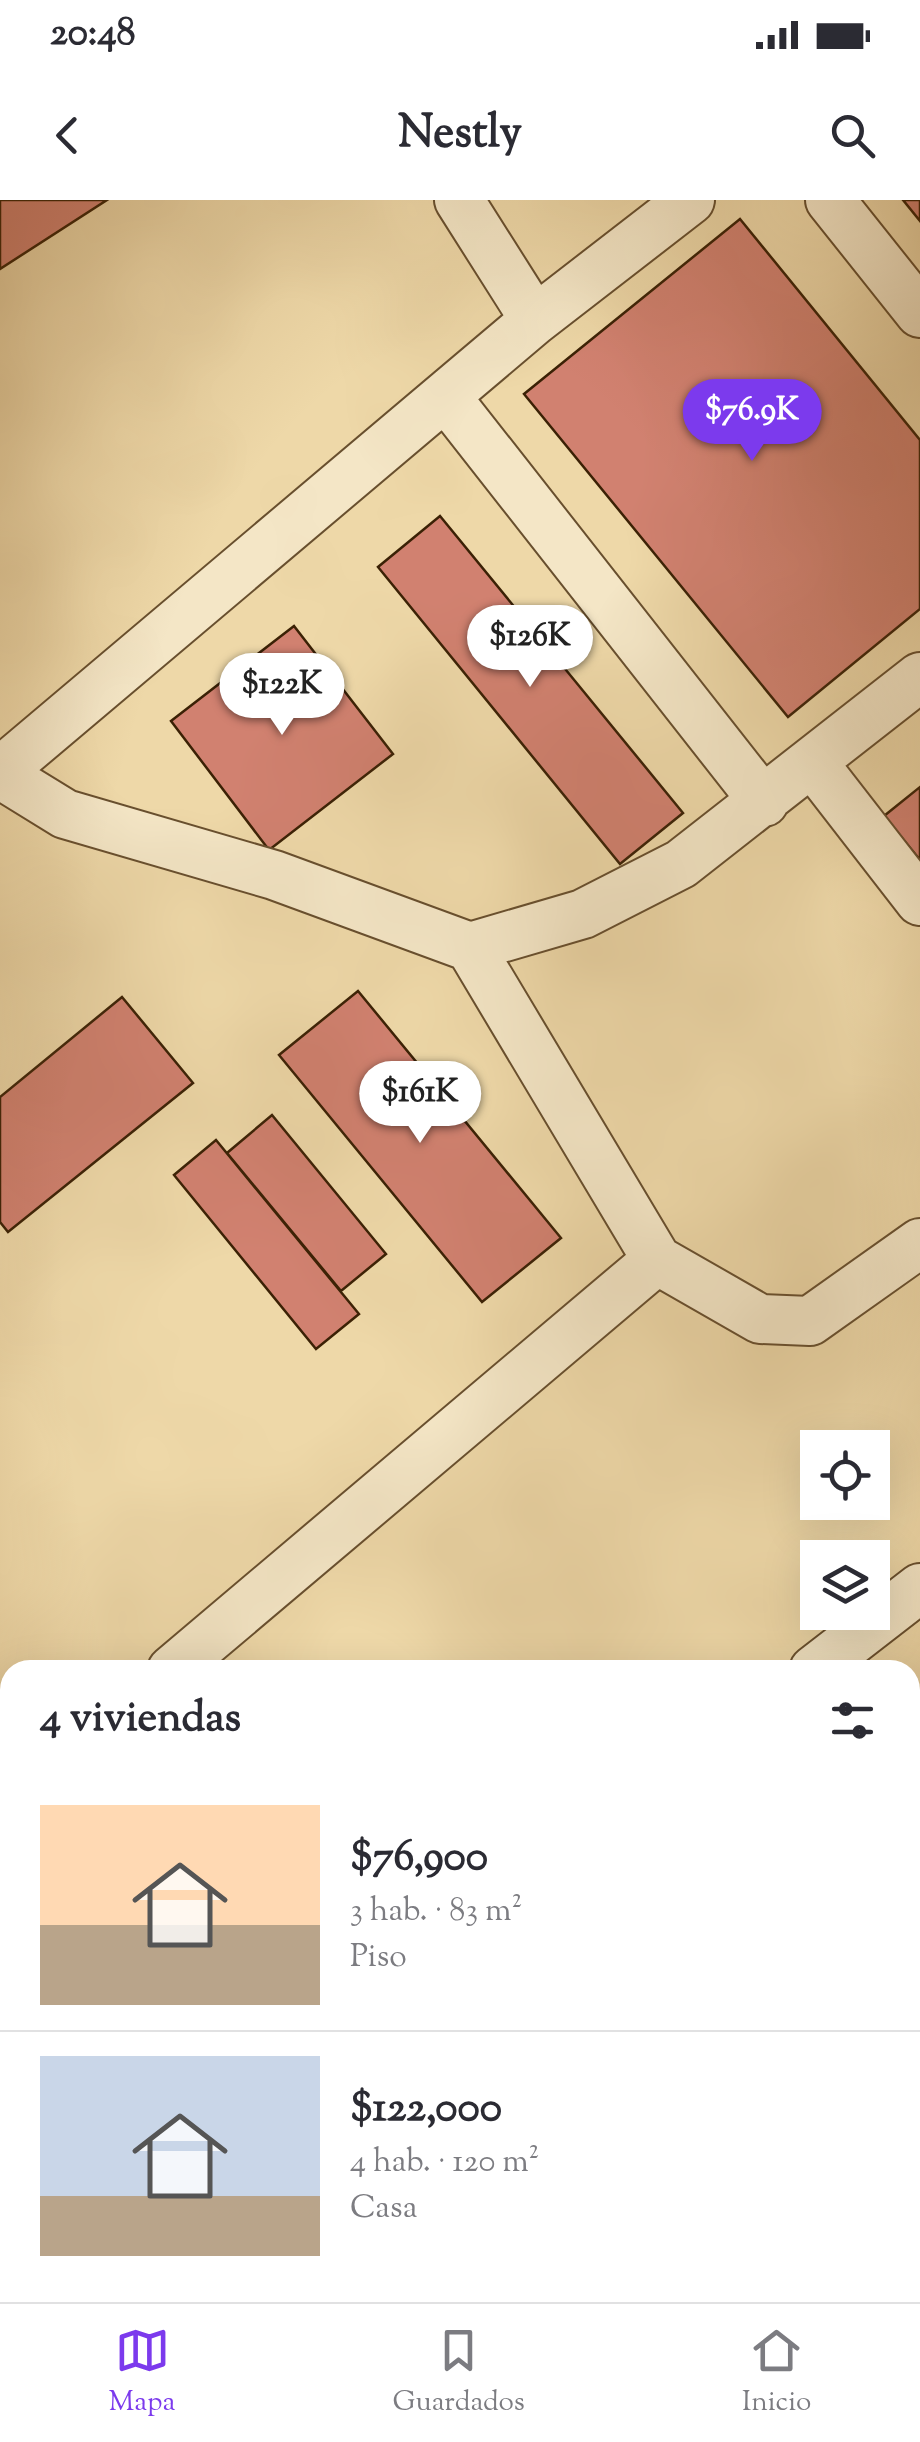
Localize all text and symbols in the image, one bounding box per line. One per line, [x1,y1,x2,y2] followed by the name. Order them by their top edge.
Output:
[50,8,136,62] text: 20:48
[398,103,522,168] text: Nestly
[40,108,95,163] icon: back
[825,108,880,163] icon: search
[671,379,833,464] pin: $76.9K
[705,388,799,434] text: $76.9K
[460,605,600,690] pin: $126K
[489,614,571,660] text: $126K
[212,653,352,738] pin: $122K
[241,662,323,708] text: $122K
[350,1061,490,1146] pin: $161K
[381,1070,459,1116] text: $161K
[800,1430,890,1630] map controls
[800,1430,890,1520] button: locate
[800,1540,890,1630] button: layers
[40,1690,241,1750] text: 4 viviendas
[825,1693,880,1748] icon: filters
[350,1829,488,1889] text: $76,900
[120,1845,240,1965] icon: home
[350,1889,522,1935] text: 3 hab. · 83 m²
[350,1935,407,1981] text: Piso
[350,2080,502,2140] text: $122,000
[120,2096,240,2216] icon: home
[350,2140,539,2186] text: 4 hab. · 120 m²
[350,2186,417,2232] text: Casa
[109,2323,175,2423] tab: Mapa
[393,2323,525,2423] tab: Guardados
[742,2323,811,2423] tab: Inicio

